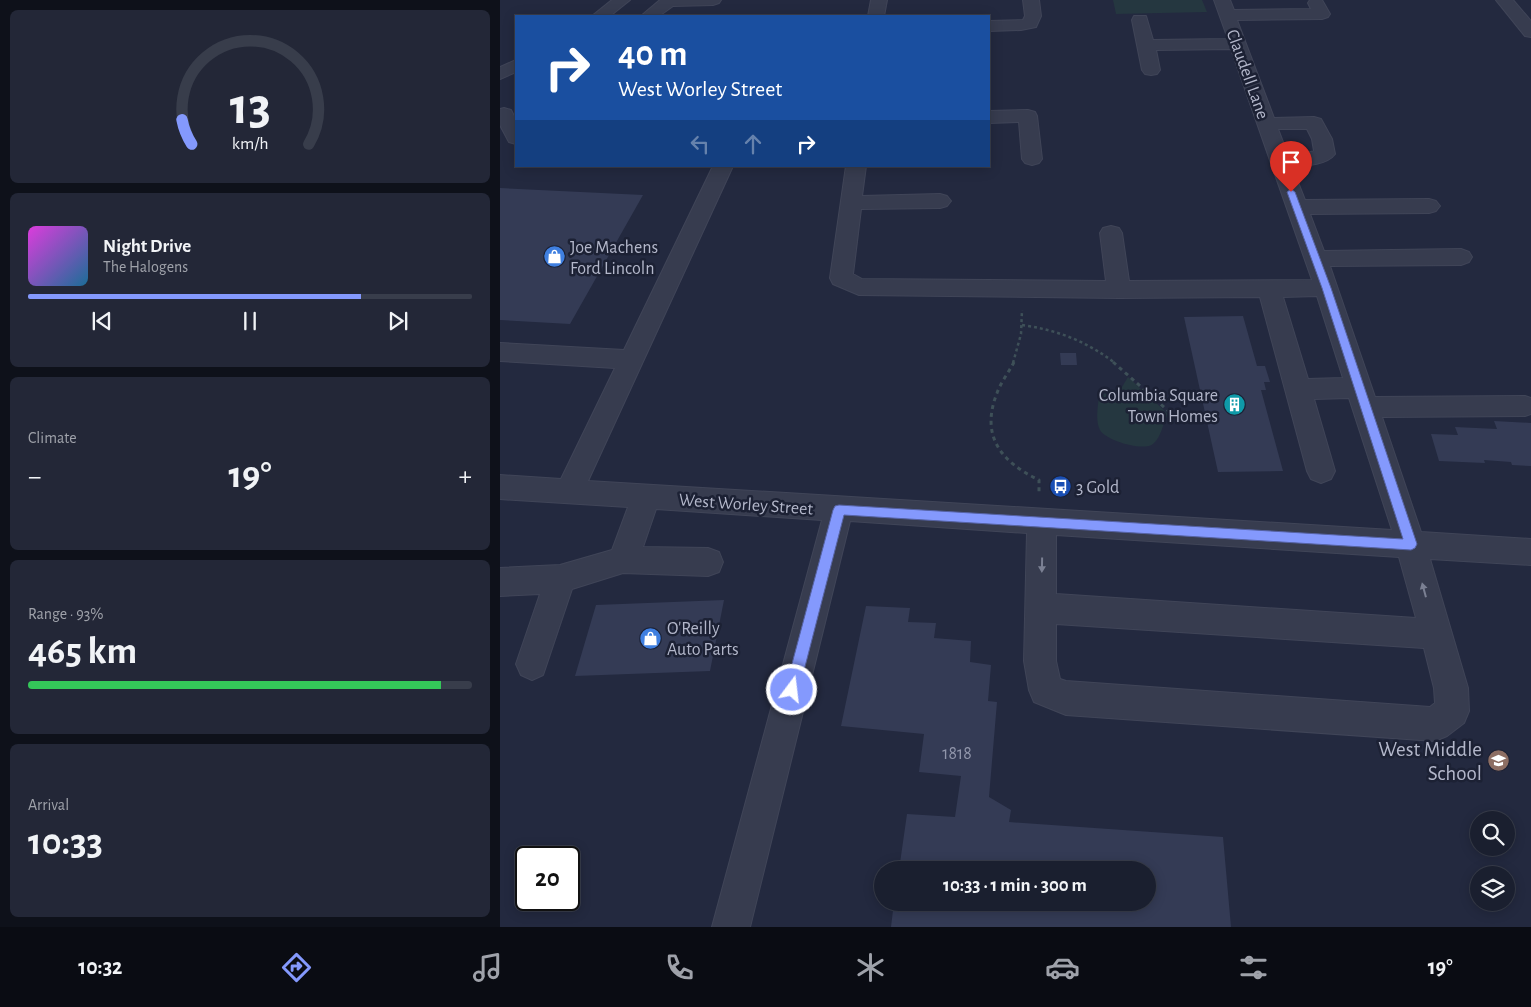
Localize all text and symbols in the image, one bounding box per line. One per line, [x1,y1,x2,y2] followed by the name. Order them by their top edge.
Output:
[1223,27,1272,122] street label: Claudell Lane
[535,35,600,100] icon: right
[618,37,687,72] text: 40 m
[618,78,782,100] text: West Worley Street
[229,81,271,133] text: 13
[686,130,714,158] icon: left
[739,130,767,158] icon: ahead
[792,130,820,158] icon: right
[232,135,268,153] text: km/h
[1270,141,1312,192] pin
[1277,148,1305,176] icon: arrive
[103,237,191,256] text: Night Drive
[570,239,658,278] place label: Joe Machens Ford Lincoln
[542,245,566,269] shop icon: Joe Machens Ford Lincoln
[103,259,188,275] text: The Halogens
[88,307,116,335] icon: previous
[236,307,264,335] icon: pause
[384,307,412,335] icon: next
[1099,387,1218,426] place label: Columbia Square Town Homes
[1222,393,1246,417] building icon: Columbia Square Town Homes
[28,430,77,446] text: Climate
[228,457,272,495] text: 19°
[28,463,41,491] text: −
[459,463,472,491] text: +
[1048,475,1072,499] bus stop icon: 3 Gold
[1076,479,1119,497] place label: 3 Gold
[678,491,814,519] street label: West Worley Street
[1038,557,1046,573] one-way arrow
[1419,582,1427,597] one-way arrow
[28,606,103,622] text: Range · 93%
[667,620,739,659] place label: O'Reilly Auto Parts
[639,626,663,650] shop icon: O'Reilly Auto Parts
[28,633,137,671] text: 465 km
[765,663,817,715] position arrow
[1378,739,1482,784] place label: West Middle School
[942,745,972,763] house number: 1818
[1486,749,1510,773] school or university icon: West Middle School
[28,797,69,813] text: Arrival
[1470,811,1515,911] map controls
[1470,811,1515,856] button: search
[28,824,103,862] text: 10:33
[515,846,580,911] speed limit sign: 20
[1470,866,1515,911] button: layers
[943,876,1087,895] text: 10:33 · 1 min · 300 m
[279,950,314,985] icon: directions
[470,950,505,985] icon: music
[662,950,697,985] icon: phone
[853,950,888,985] icon: climate
[1045,950,1080,985] icon: car
[1236,950,1271,985] icon: filters
[78,956,122,978] text: 10:32
[1428,956,1453,978] text: 19°

